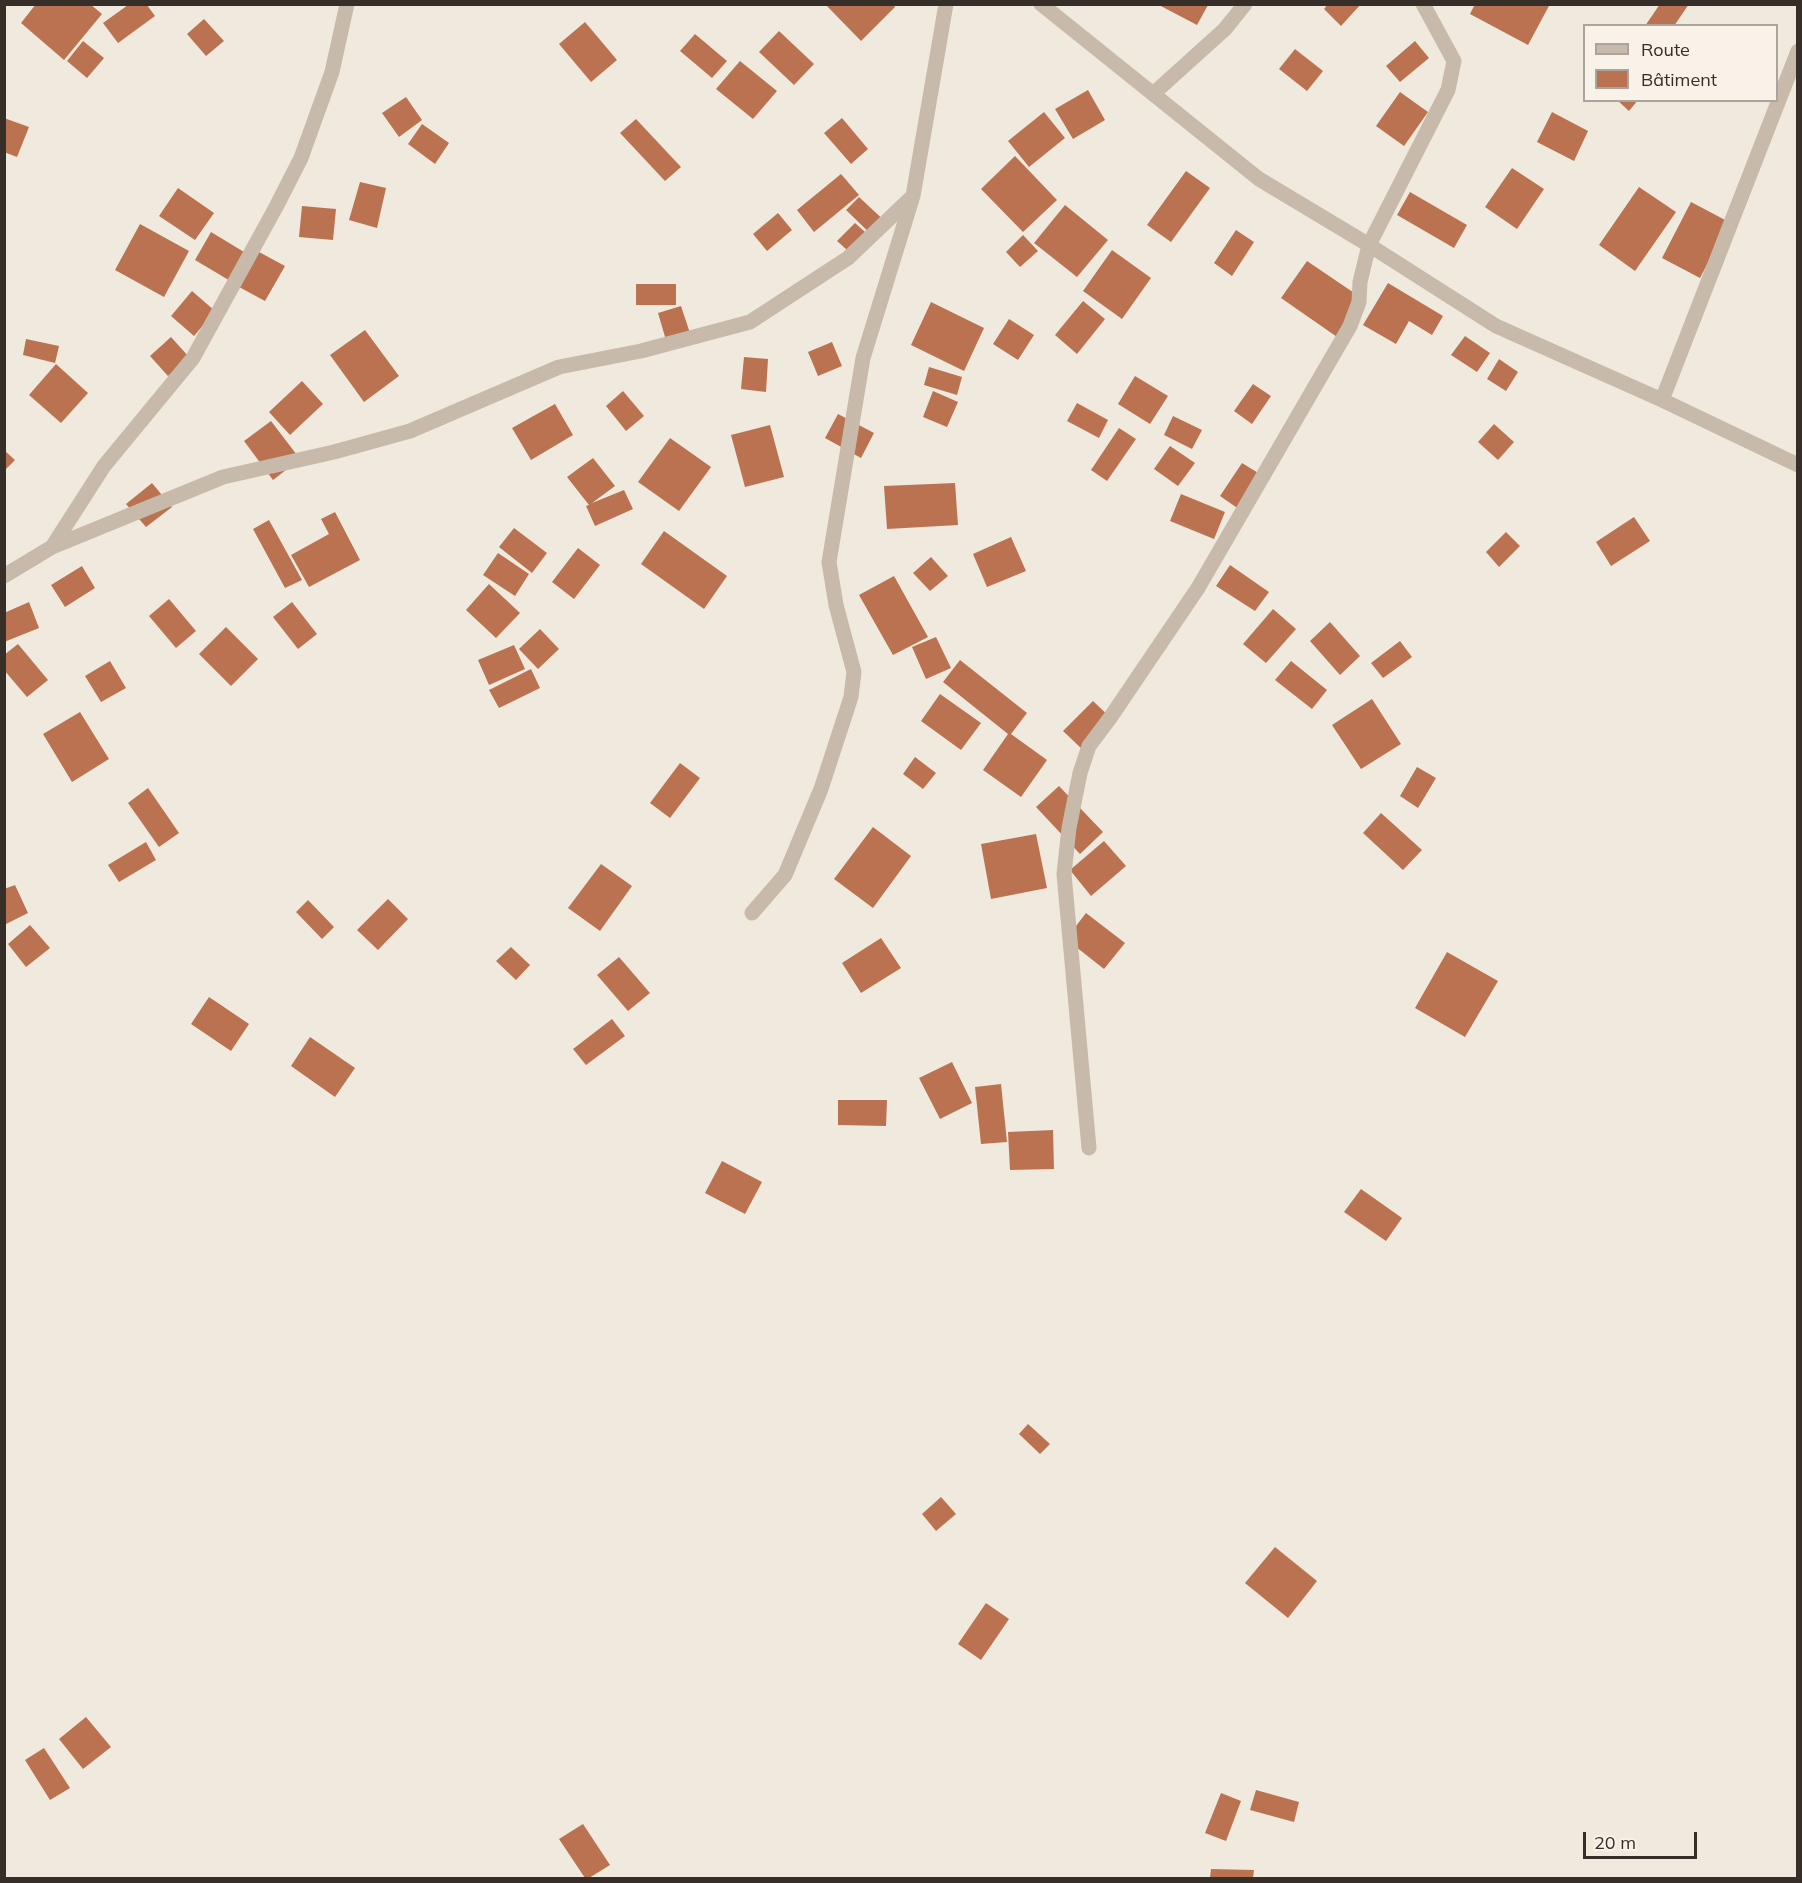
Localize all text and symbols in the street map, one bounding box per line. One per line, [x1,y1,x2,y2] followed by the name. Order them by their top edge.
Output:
[1583,24,1778,102] legend
[1641,38,1690,61] text: Route
[1641,68,1717,91] text: Bâtiment
[1586,1820,1700,1858] scale bar
[1594,1831,1636,1854] text: 20 m

